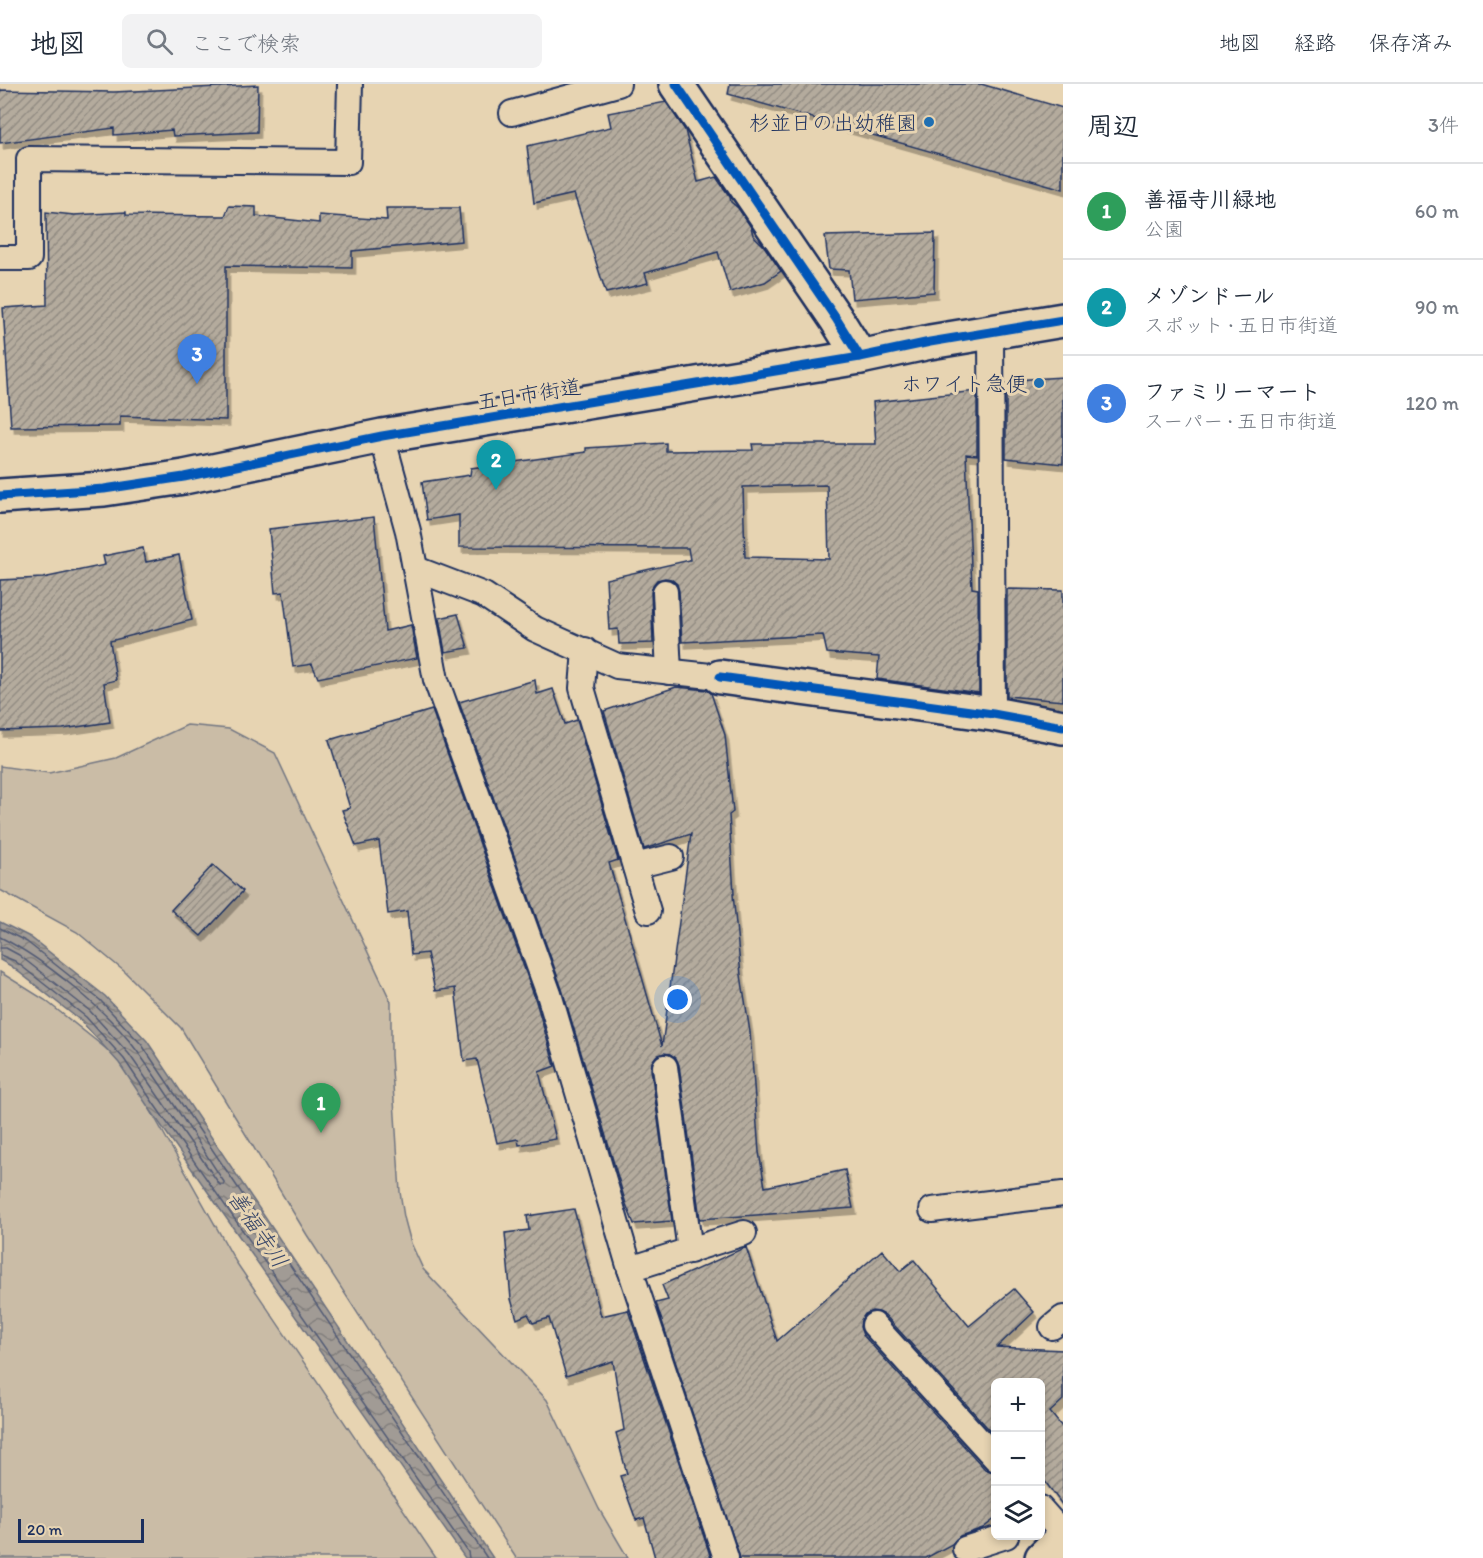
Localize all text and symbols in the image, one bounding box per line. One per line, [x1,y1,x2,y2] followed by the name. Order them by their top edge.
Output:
[122,14,542,68] search box
[143,25,176,58] icon: search
[30,26,86,60] text: 地図
[191,30,301,57] text: ここで検索
[1219,30,1261,55] text: 地図
[1294,30,1336,55] text: 経路
[1369,30,1453,55] text: 保存済み
[749,110,917,135] place label: 杉並日の出幼稚園
[1087,110,1139,142] text: 周辺
[1428,113,1459,137] text: 3件
[922,115,936,129] marker: 杉並日の出幼稚園
[1144,186,1276,213] text: 善福寺川緑地
[1102,199,1111,223] text: 1
[1415,199,1459,223] text: 60 m
[1144,217,1184,241] text: 公園
[1144,282,1275,309] text: メゾンドール
[1101,295,1112,319] text: 2
[1415,295,1459,319] text: 90 m
[1144,313,1338,337] text: スポット · 五日市街道
[178,334,216,384] pin: 3
[901,371,1027,396] place label: ホワイト急便
[475,373,583,415] street label: 五日市街道
[1032,376,1046,390] marker: ホワイト急便
[1144,378,1321,405] text: ファミリーマート
[1101,391,1112,415] text: 3
[1406,391,1459,415] text: 120 m
[1144,409,1337,433] text: スーパー · 五日市街道
[476,440,516,490] pin: 2
[663,985,692,1014] your location
[302,1084,340,1133] pin: 1
[222,1185,294,1273] water label: 善福寺川
[991,1378,1045,1540] map controls
[991,1378,1045,1432] button: +
[991,1432,1045,1486] button: −
[991,1486,1045,1540] button: layers
[18,1516,144,1544] scale bar
[27,1520,62,1539] text: 20 m

